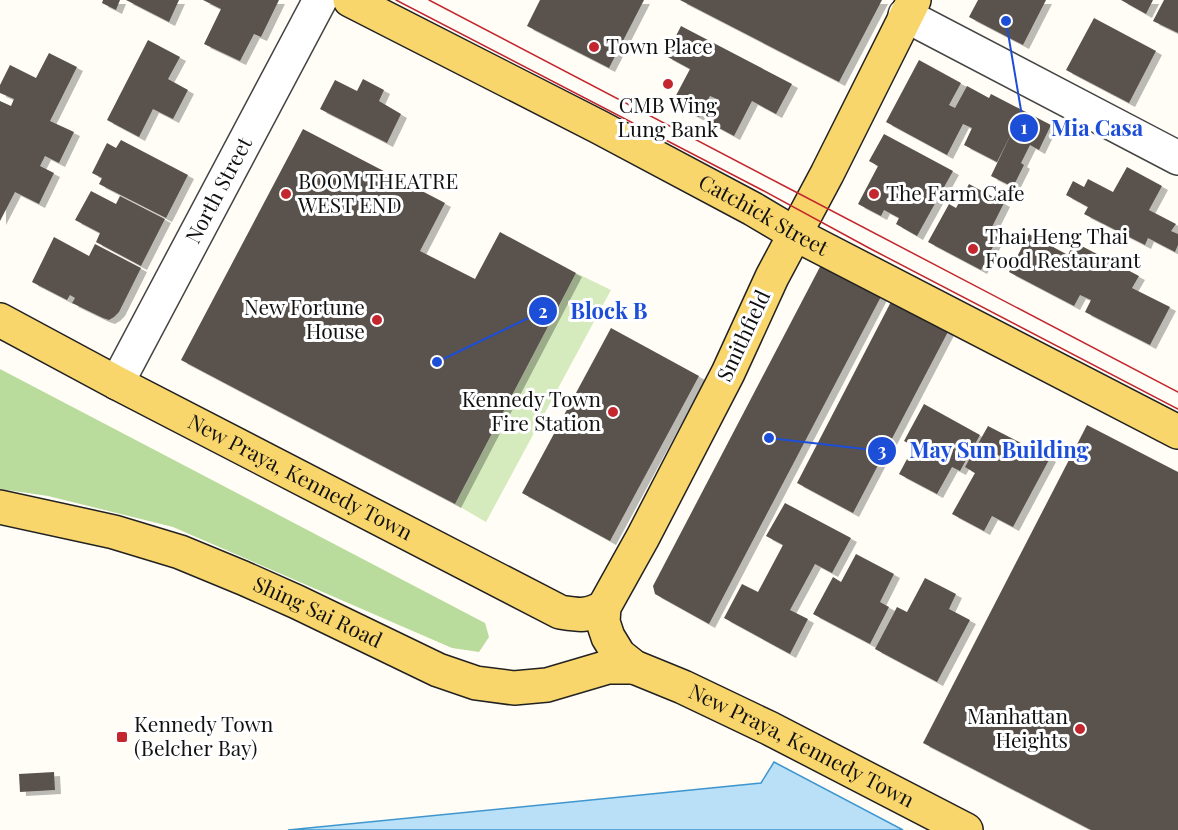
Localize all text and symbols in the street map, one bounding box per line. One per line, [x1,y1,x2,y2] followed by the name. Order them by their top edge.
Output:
[606,31,713,59] place label: Town Place
[587,40,601,54] marker: Town Place
[661,77,675,91] marker: CMB Wing Lung Bank
[618,90,719,142] place label: CMB Wing Lung Bank
[1009,108,1155,148] callout: Mia Casa
[1051,112,1144,142] text: Mia Casa
[1021,115,1028,139] text: 1
[178,131,257,248] street label: North Street
[297,166,458,218] place label: BOOM THEATRE WEST END
[694,167,834,261] street label: Catchick Street
[886,178,1025,206] place label: The Farm Cafe
[279,187,293,201] marker: BOOM THEATRE WEST END
[867,187,881,201] marker: The Farm Cafe
[985,221,1141,273] place label: Thai Heng Thai Food Restaurant
[966,242,980,256] marker: Thai Heng Thai Food Restaurant
[709,285,775,385] street label: Smithfield
[528,291,660,331] callout: Block B
[244,292,365,344] place label: New Fortune House
[570,295,648,325] text: Block B
[538,299,548,323] text: 2
[370,313,384,327] marker: New Fortune House
[462,384,601,436] place label: Kennedy Town Fire Station
[606,405,620,419] marker: Kennedy Town Fire Station
[184,406,418,546] street label: New Praya, Kennedy Town
[867,431,1101,471] callout: May Sun Building
[909,434,1090,464] text: May Sun Building
[878,438,887,462] text: 3
[249,568,388,653] street label: Shing Sai Road
[685,676,920,813] street label: New Praya, Kennedy Town
[967,701,1068,753] place label: Manhattan Heights
[134,709,274,761] place label: Kennedy Town (Belcher Bay)
[1073,722,1087,736] marker: Manhattan Heights
[115,730,129,744] marker: Kennedy Town (Belcher Bay)

